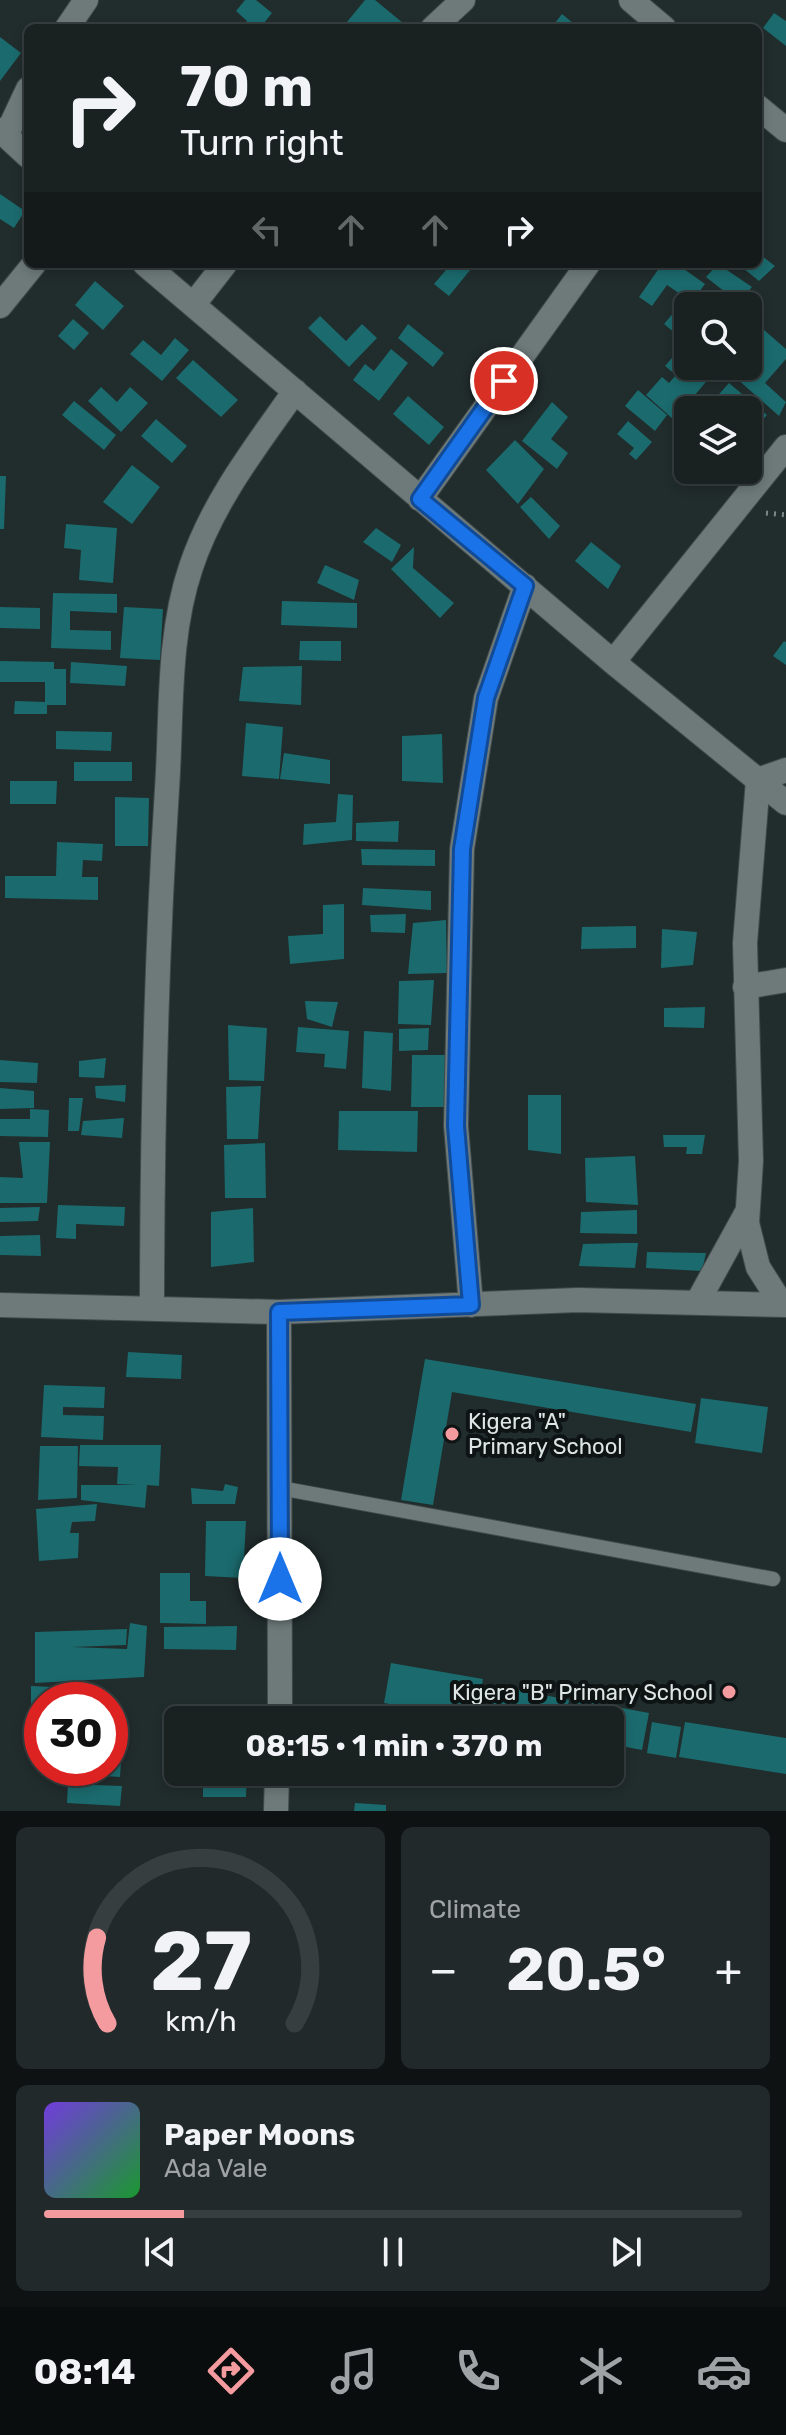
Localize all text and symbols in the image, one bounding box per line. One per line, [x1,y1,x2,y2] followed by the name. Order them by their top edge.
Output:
[180,54,313,120] text: 70 m
[48,56,152,160] icon: right
[180,121,344,164] text: Turn right
[245,208,289,252] icon: left
[329,208,373,252] icon: ahead
[413,208,457,252] icon: ahead
[497,208,541,252] icon: right
[674,292,762,484] map controls
[674,292,762,380] button: search
[470,347,538,415] pin
[482,359,526,403] icon: arrive
[674,396,762,484] button: layers
[468,1408,623,1460] place label: Kigera "A" Primary School
[443,1425,461,1443] marker: Kigera "A" Primary School
[238,1537,322,1621] position arrow
[452,1679,713,1706] place label: Kigera "B" Primary School
[24,1682,128,1786] speed limit sign: 30
[720,1683,738,1701] marker: Kigera "B" Primary School
[246,1728,543,1764] text: 08:15 · 1 min · 370 m
[429,1894,521,1925] text: Climate
[150,1912,251,2011] text: 27
[506,1934,666,2005] text: 20.5°
[429,1944,458,1996] text: −
[715,1944,742,1996] text: +
[165,2004,236,2038] text: km/h
[164,2117,355,2153] text: Paper Moons
[164,2153,268,2184] text: Ada Vale
[138,2230,182,2274] icon: previous
[371,2230,415,2274] icon: pause
[604,2230,648,2274] icon: next
[203,2343,259,2399] icon: directions
[326,2343,382,2399] icon: music
[450,2343,506,2399] icon: phone
[573,2343,629,2399] icon: climate
[696,2343,752,2399] icon: car
[34,2350,136,2393] text: 08:14

